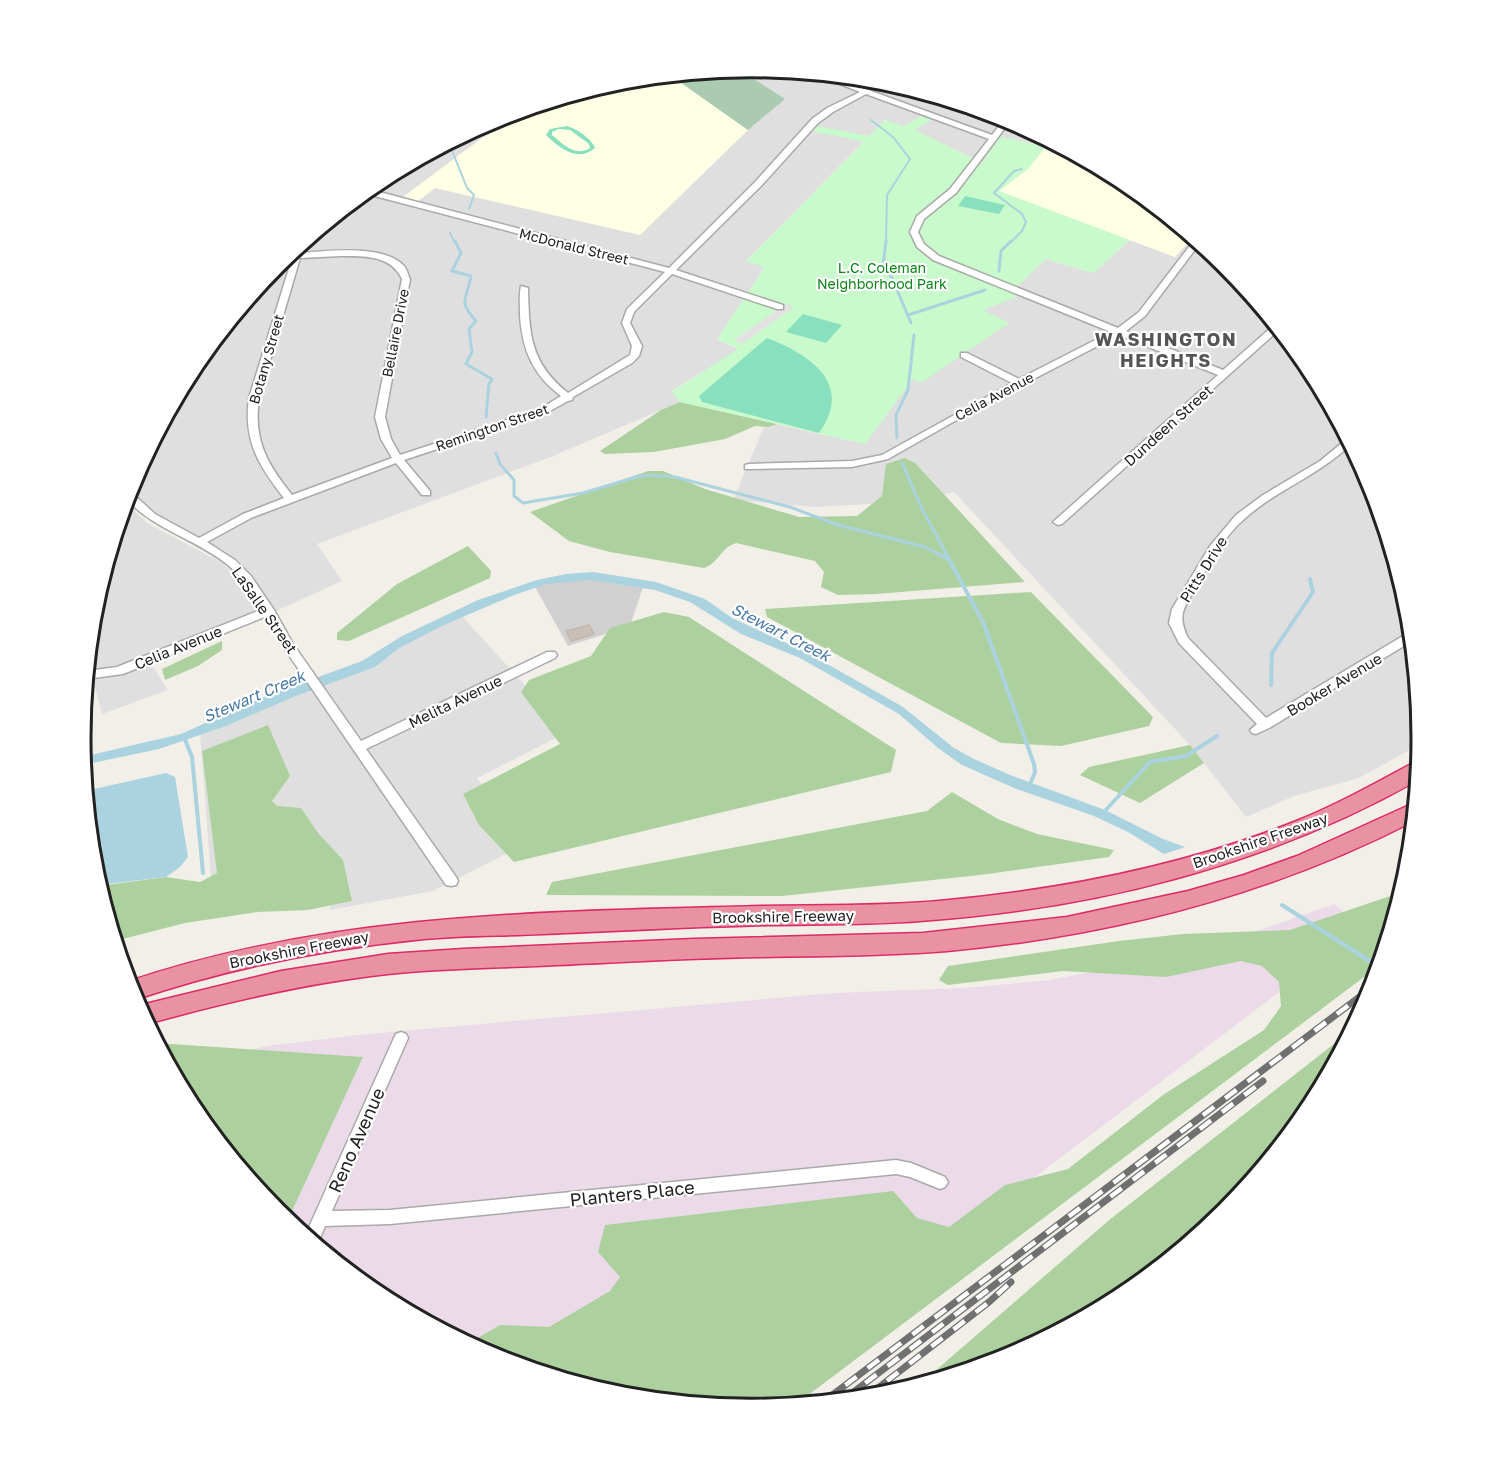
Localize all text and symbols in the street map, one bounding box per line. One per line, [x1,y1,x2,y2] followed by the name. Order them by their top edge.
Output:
[517,224,631,268] street label: McDonald Street
[817,259,947,292] park label: L.C. Coleman Neighborhood Park
[378,287,412,379] street label: Bellaire Drive
[245,312,287,406] street label: Botany Street
[1095,328,1237,371] district label: WASHINGTON HEIGHTS
[952,368,1036,424] street label: Celia Avenue
[1120,381,1216,469] street label: Dundeen Street
[433,400,551,454] street label: Remington Street
[1176,532,1231,605] street label: Pitts Drive
[229,563,301,657] street label: LaSalle Street
[728,598,836,666] water label: Stewart Creek
[132,621,225,673] street label: Celia Avenue
[1283,648,1385,719] street label: Booker Avenue
[200,665,310,726] water label: Stewart Creek
[405,671,505,731] street label: Melita Avenue
[1190,808,1331,872] street label: Brookshire Freeway
[712,906,855,926] street label: Brookshire Freeway
[228,927,371,971] street label: Brookshire Freeway
[323,1084,389,1196] street label: Reno Avenue
[569,1176,695,1210] street label: Planters Place

